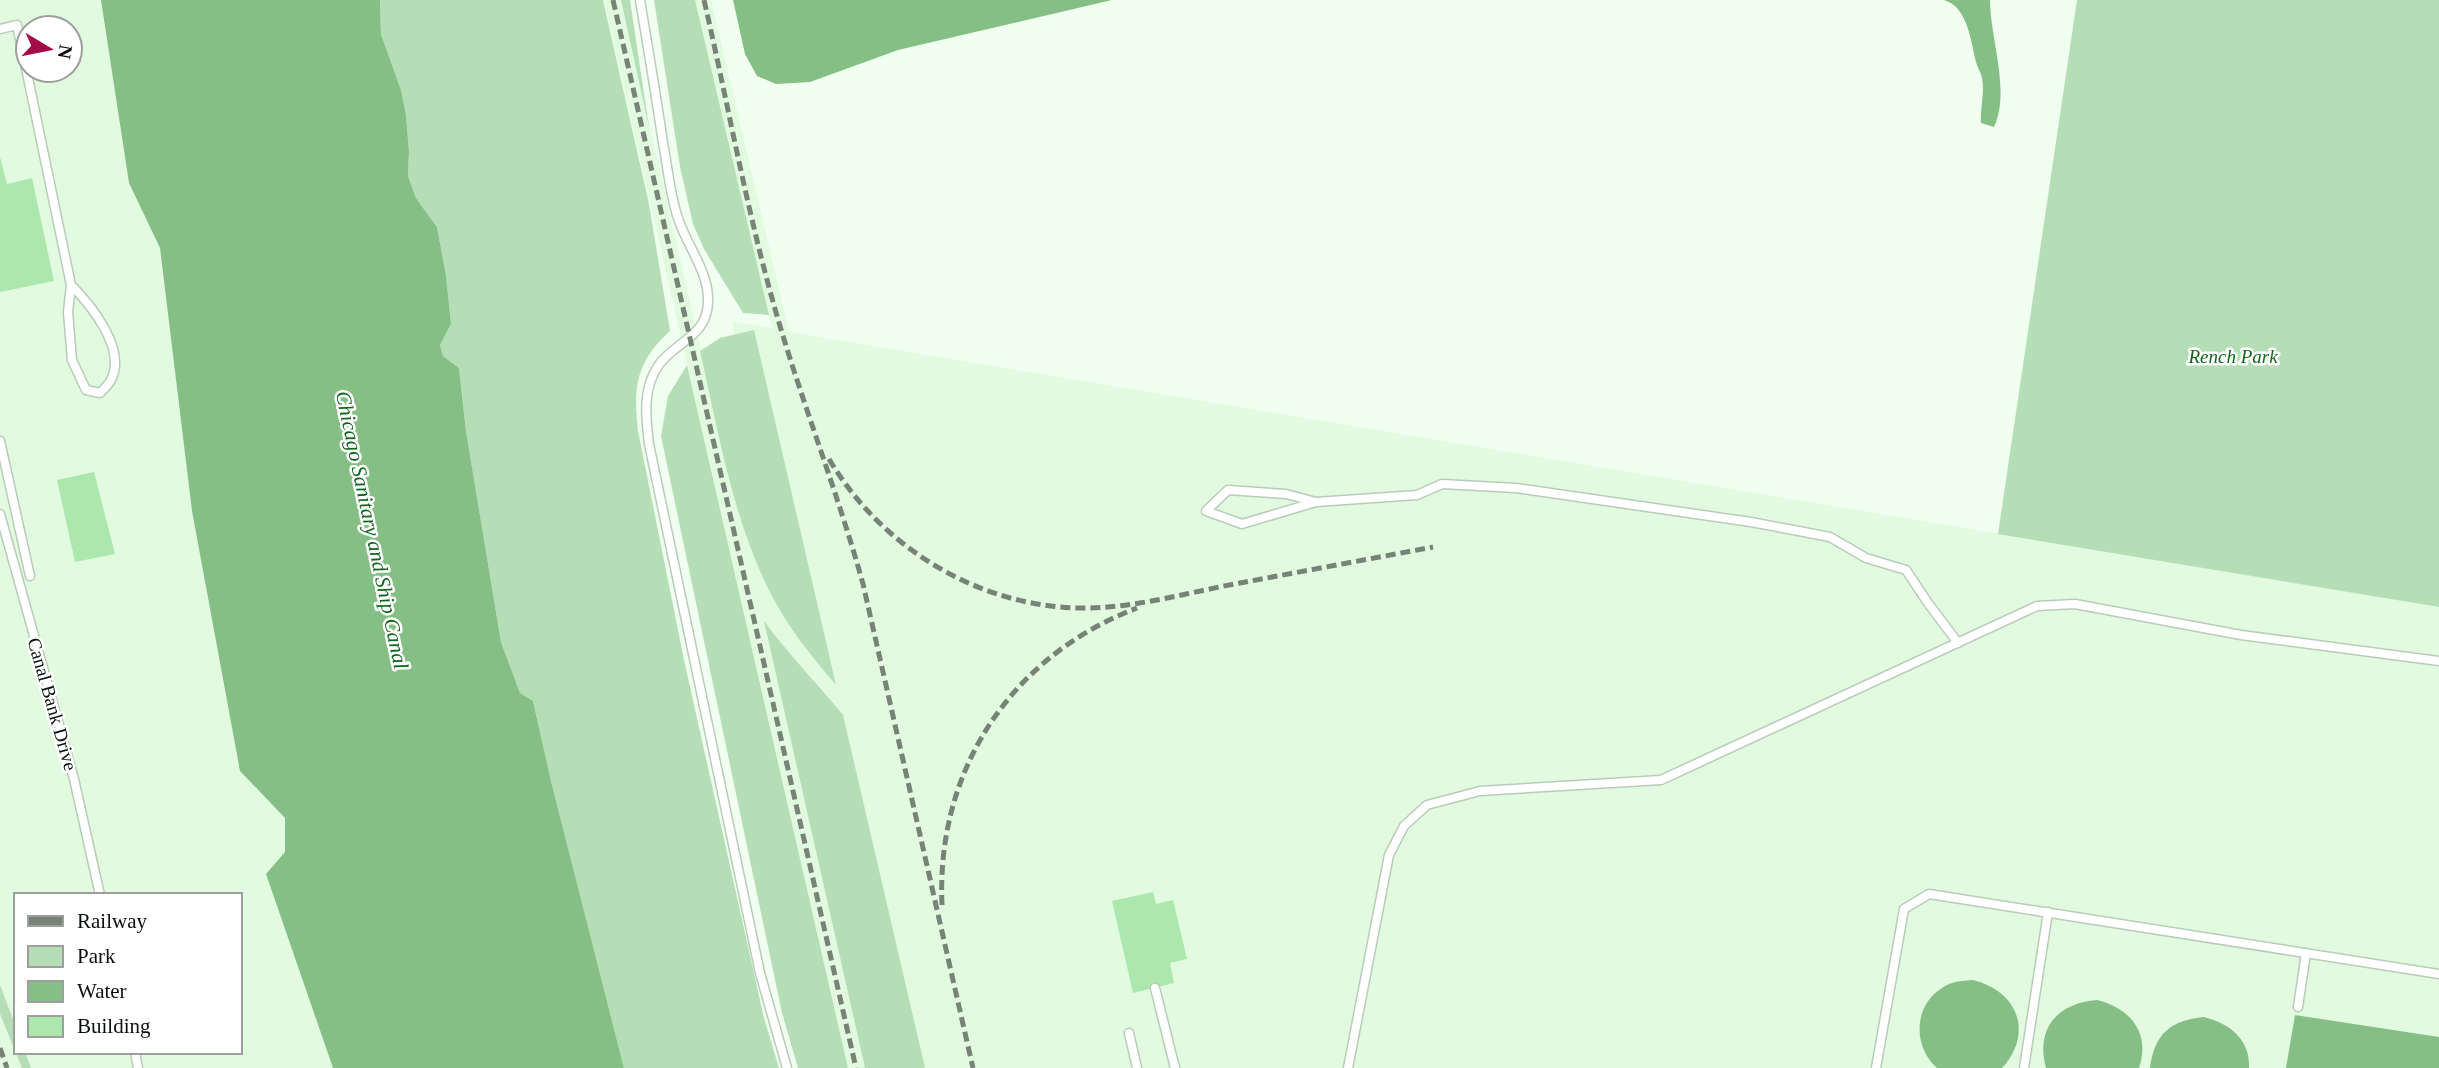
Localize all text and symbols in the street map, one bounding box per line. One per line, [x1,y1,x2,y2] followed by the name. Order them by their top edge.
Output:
[14,14,84,84] north arrow
[54,43,77,61] text: N
[2187,346,2278,367] park label: Rench Park
[331,389,413,671] water label: Chicago Sanitary and Ship Canal
[24,635,82,773] street label: Canal Bank Drive
[14,893,242,1054] legend
[77,909,147,933] text: Railway
[77,944,116,968] text: Park
[77,979,127,1003] text: Water
[77,1014,151,1038] text: Building

